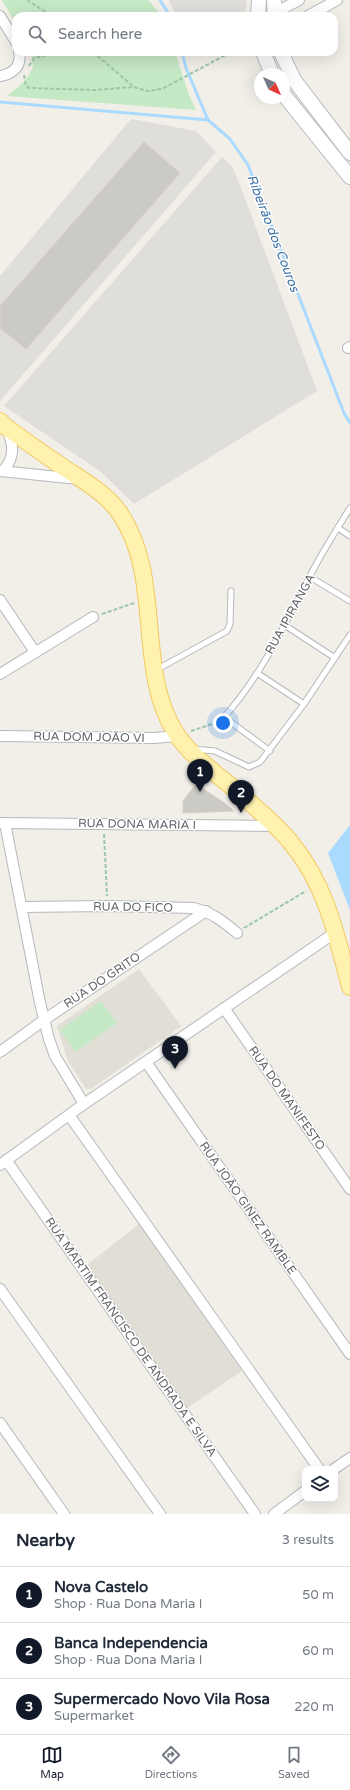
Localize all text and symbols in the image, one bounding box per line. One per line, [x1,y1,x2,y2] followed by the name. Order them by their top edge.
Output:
[12,12,338,56] search box
[26,23,48,45] icon: search
[58,25,142,43] text: Search here
[254,68,290,104] north arrow
[243,173,303,295] water label: Ribeirão dos Couros
[262,571,318,657] street label: RUA IPIRANGA
[213,713,233,733] your location
[33,729,145,745] street label: RUA DOM JOÃO VI
[187,759,213,792] pin: 1
[228,780,254,813] pin: 2
[78,816,196,832] street label: RUA DONA MARIA I
[93,899,173,915] street label: RUA DO FICO
[61,949,143,1011] street label: RUA DO GRITO
[162,1036,188,1069] pin: 3
[246,1043,328,1153] street label: RUA DO MANIFESTO
[197,1139,299,1277] street label: RUA JOÃO GINEZ RAMBLE
[42,1215,220,1459] street label: RUA MARTIM FRANCISCO DE ANDRADA E SILVA
[302,1466,338,1502] map controls
[302,1466,338,1502] button: layers
[16,1530,75,1551] text: Nearby
[282,1532,334,1548] text: 3 results
[54,1578,148,1596] text: Nova Castelo
[25,1587,33,1603] text: 1
[302,1587,334,1603] text: 50 m
[54,1596,202,1612] text: Shop · Rua Dona Maria I
[54,1634,208,1652] text: Banca Independencia
[25,1643,33,1659] text: 2
[302,1643,334,1659] text: 60 m
[54,1652,202,1668] text: Shop · Rua Dona Maria I
[54,1690,270,1708] text: Supermercado Novo Vila Rosa
[25,1699,33,1715] text: 3
[294,1699,334,1715] text: 220 m
[54,1708,134,1724] text: Supermarket
[40,1744,64,1781] tab: Map
[145,1744,197,1781] tab: Directions
[278,1744,310,1781] tab: Saved

